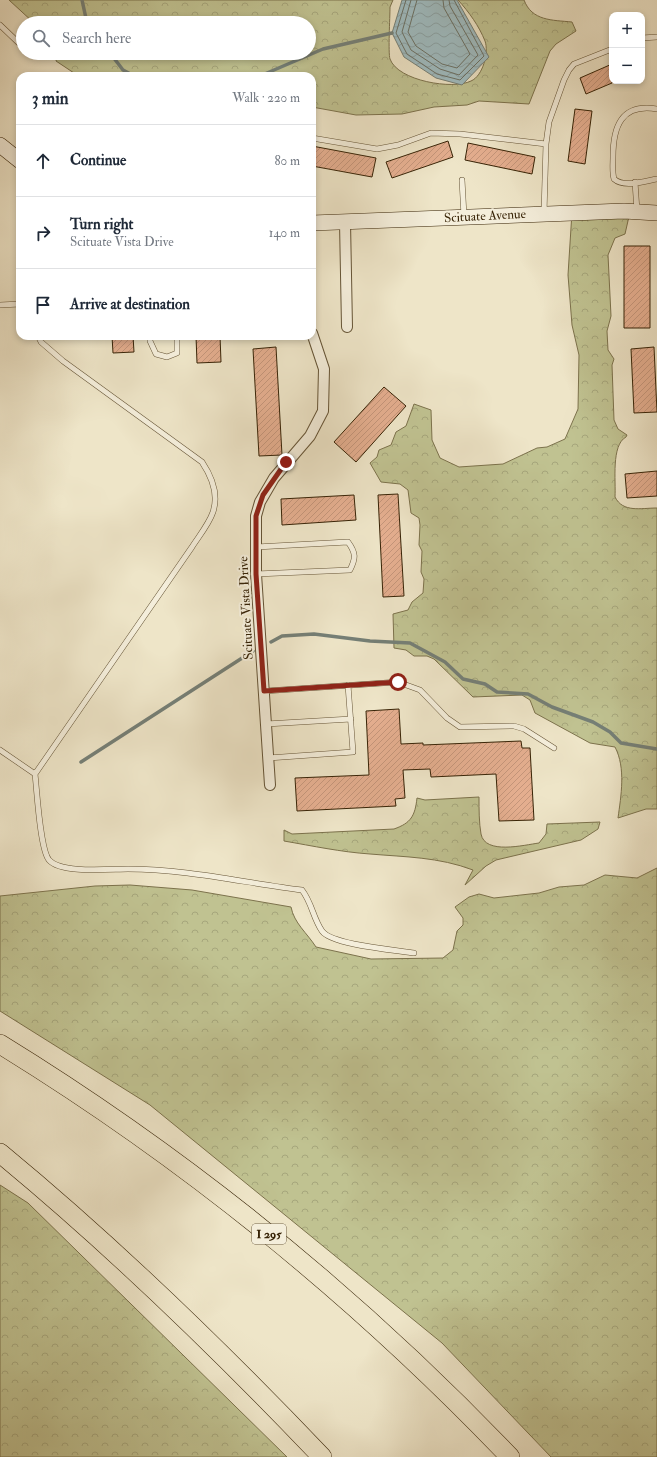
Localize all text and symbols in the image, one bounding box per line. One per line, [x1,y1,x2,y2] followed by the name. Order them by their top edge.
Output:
[609,12,645,84] map controls
[609,12,645,48] button: +
[16,16,316,60] search box
[30,27,52,49] icon: search
[62,29,131,48] text: Search here
[609,48,645,84] button: −
[32,88,69,109] text: 3 min
[232,90,300,106] text: Walk · 220 m
[32,150,54,172] icon: ahead
[70,151,126,170] text: Continue
[274,153,300,169] text: 80 m
[444,206,527,226] street label: Scituate Avenue
[70,215,133,234] text: Turn right
[32,222,54,244] icon: right
[269,225,300,241] text: 140 m
[70,234,174,250] text: Scituate Vista Drive
[32,294,54,316] icon: arrive
[70,295,190,314] text: Arrive at destination
[277,453,295,471] route end
[235,555,257,660] street label: Scituate Vista Drive
[389,673,407,691] route start
[252,1224,286,1244] road number: I 295

